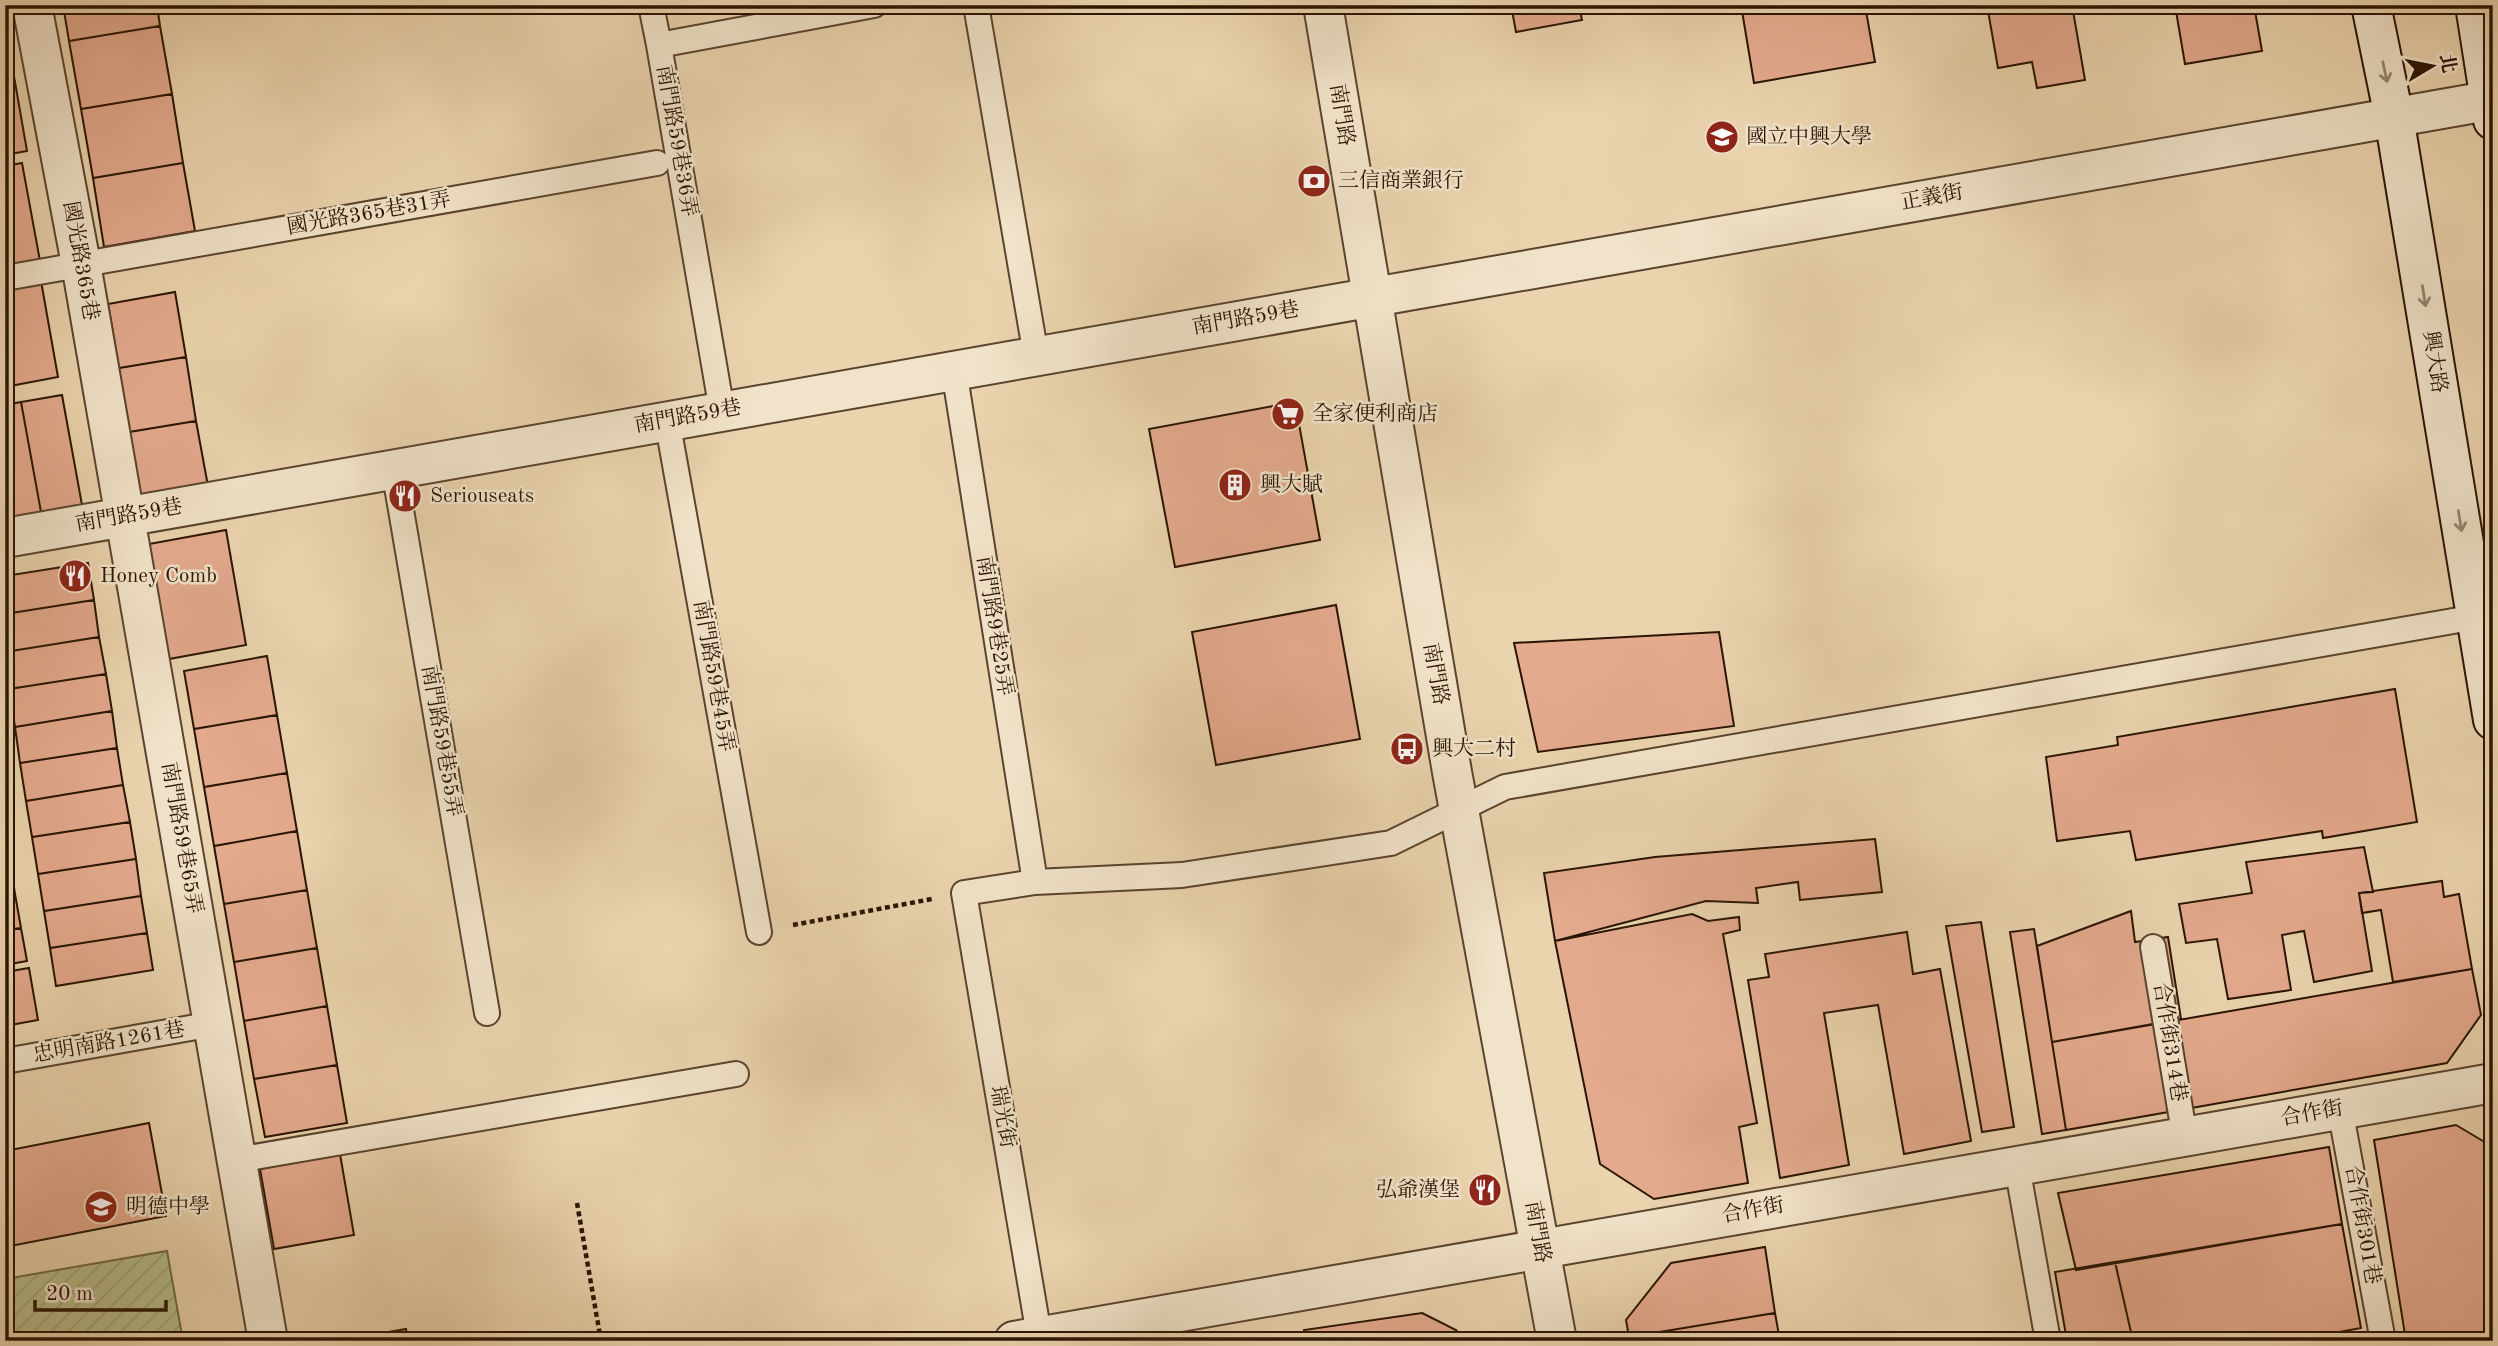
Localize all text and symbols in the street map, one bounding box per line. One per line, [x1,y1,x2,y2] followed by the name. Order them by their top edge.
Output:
[2396,32,2466,102] north arrow
[2435,52,2459,74] text: 北
[2379,60,2393,83] one-way arrow
[652,63,702,219] street label: 南門路59巷36弄
[1326,82,1358,148] street label: 南門路
[1703,118,1741,156] school or university icon: 國立中興大學
[1746,125,1872,148] place label: 國立中興大學
[1295,162,1333,200] bank icon: 三信商業銀行
[1338,169,1464,192] place label: 三信商業銀行
[1899,180,1965,214] street label: 正義街
[285,187,453,239] street label: 國光路365巷31弄
[59,199,103,322] street label: 國光路365巷
[2418,284,2431,307] one-way arrow
[1190,297,1301,339] street label: 南門路59巷
[2419,329,2451,395] street label: 興大路
[632,395,743,437] street label: 南門路59巷
[1269,395,1307,433] supermarket icon: 全家便利商店
[1312,402,1438,425] place label: 全家便利商店
[1216,466,1254,504] building icon: 興大賦
[1260,473,1323,496] place label: 興大賦
[386,477,424,515] restaurant icon: Seriouseats
[430,486,534,507] place label: Seriouseats
[73,494,184,536] street label: 南門路59巷
[2454,509,2467,532] one-way arrow
[973,554,1017,698] street label: 南門路9巷25弄
[56,557,94,595] restaurant icon: Honey Comb
[100,566,217,587] place label: Honey Comb
[689,598,739,754] street label: 南門路59巷45弄
[1419,641,1453,707] street label: 南門路
[417,663,467,819] street label: 南門路59巷55弄
[1388,730,1426,768] bus stop icon: 興大二村
[1432,737,1516,760] place label: 興大二村
[157,760,207,916] street label: 南門路59巷65弄
[2149,981,2191,1103] street label: 合作街314巷
[31,1017,187,1067] street label: 忠明南路1261巷
[986,1084,1020,1150] street label: 瑞光街
[2279,1096,2345,1130] street label: 合作街
[2341,1163,2385,1286] street label: 合作街301巷
[1466,1171,1504,1209] restaurant icon: 弘爺漢堡
[1376,1178,1460,1201] place label: 弘爺漢堡
[82,1188,120,1226] school or university icon: 明德中學
[1720,1193,1786,1227] street label: 合作街
[126,1195,210,1218] place label: 明德中學
[1521,1199,1555,1265] street label: 南門路
[35,1269,166,1313] scale bar
[46,1284,93,1305] text: 20 m

